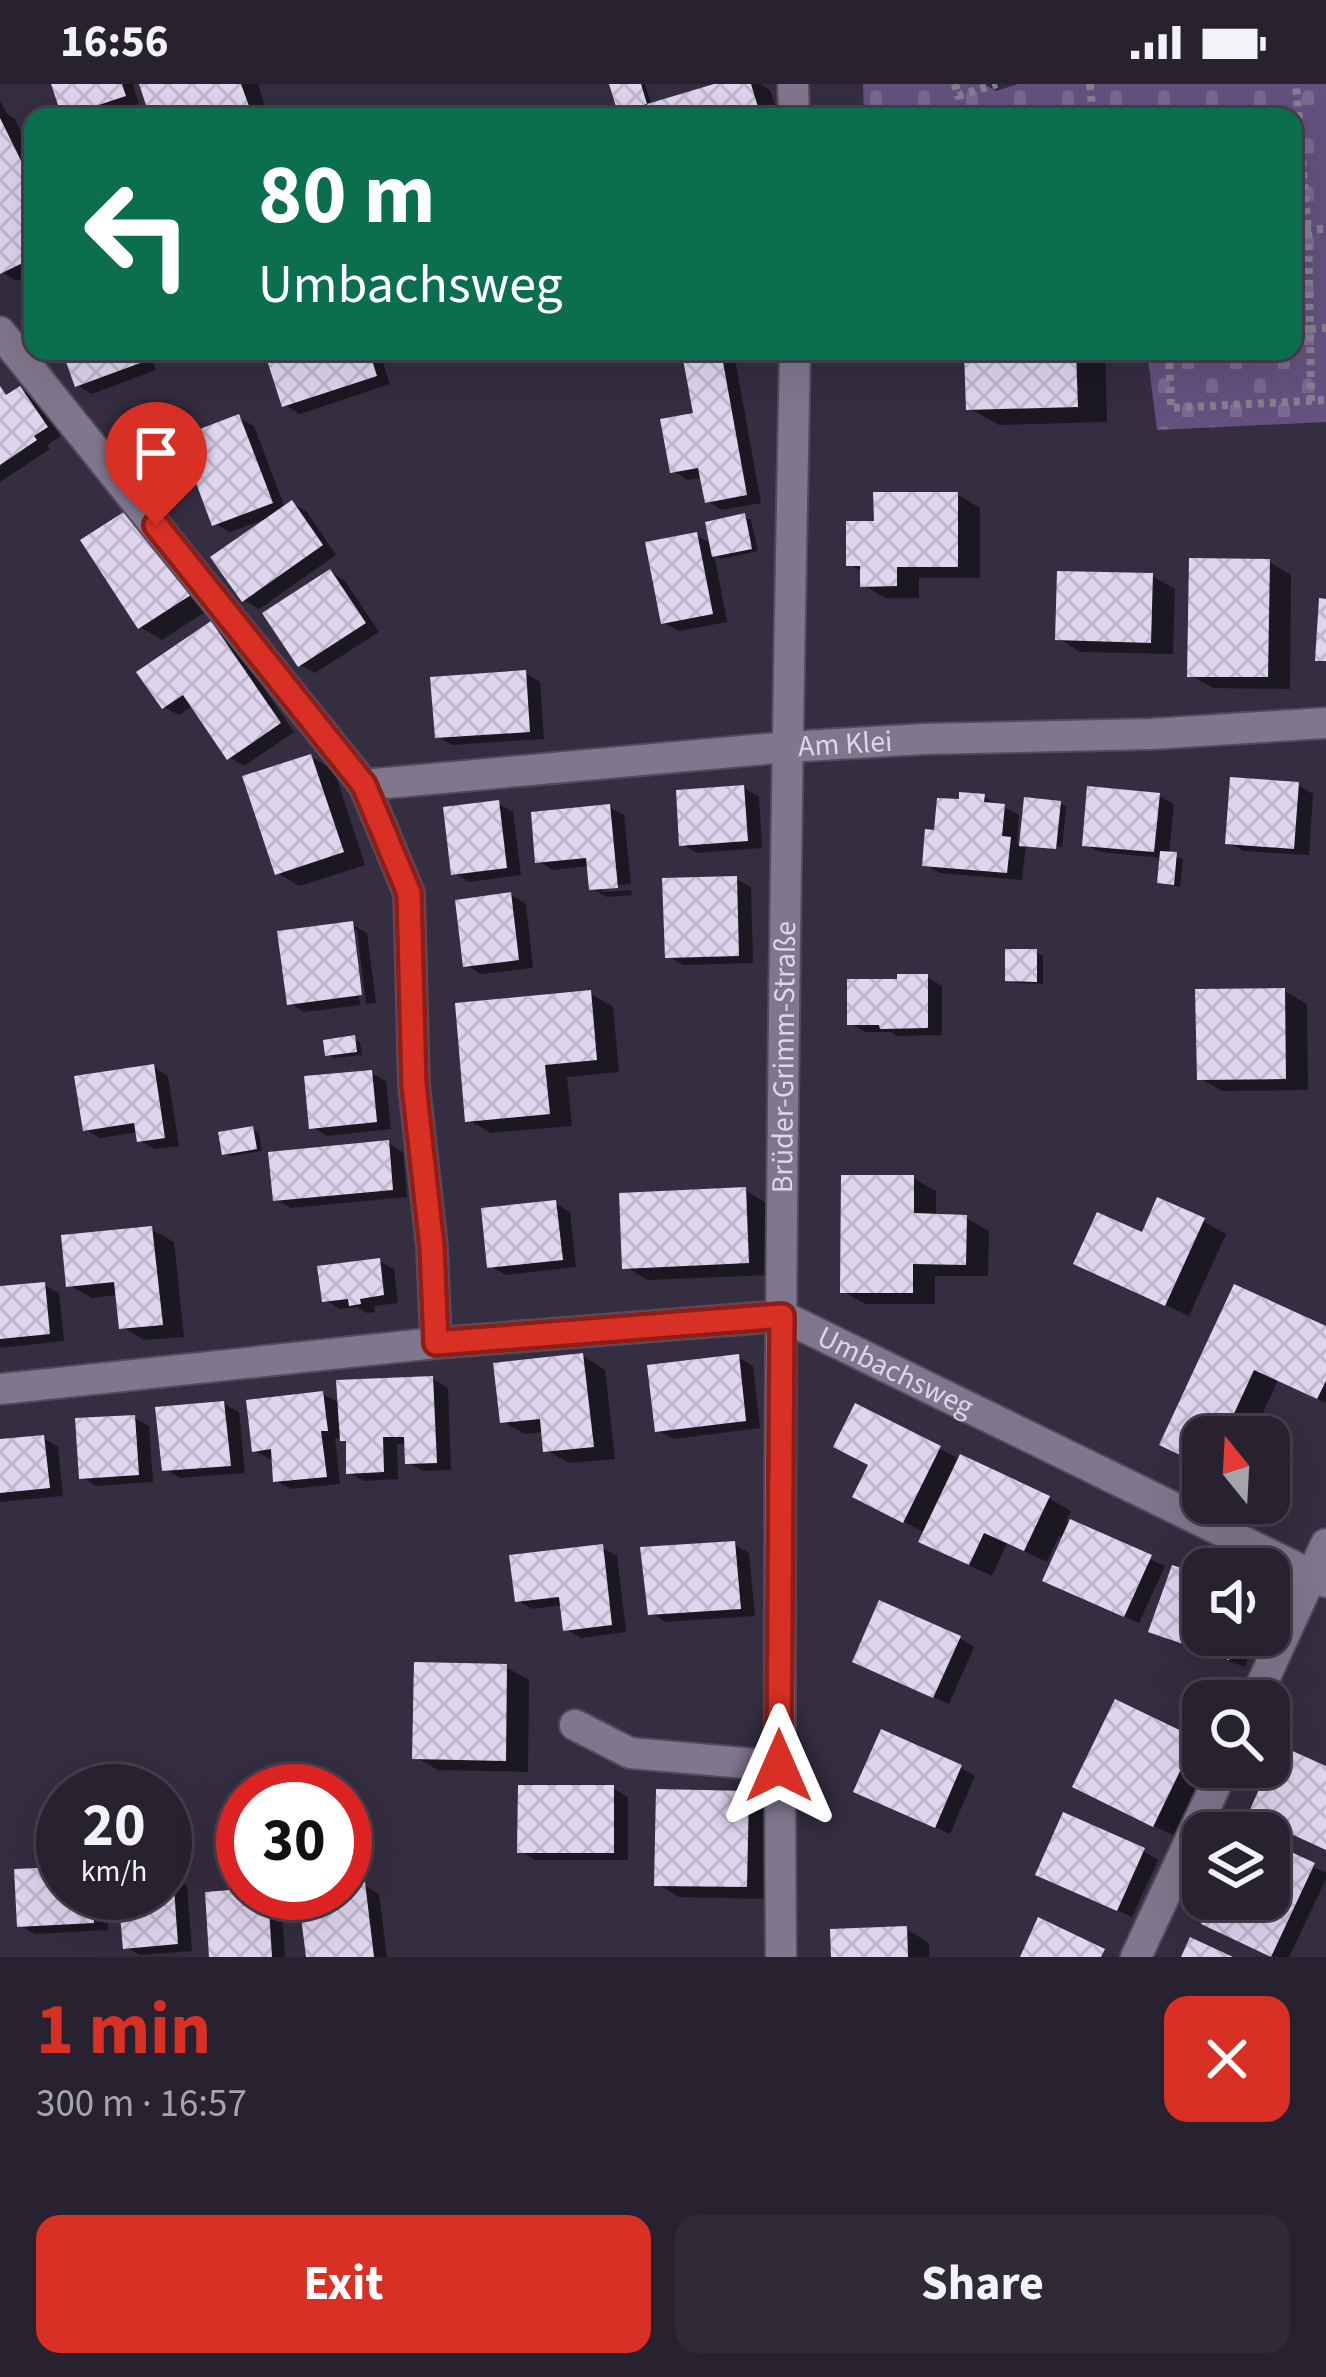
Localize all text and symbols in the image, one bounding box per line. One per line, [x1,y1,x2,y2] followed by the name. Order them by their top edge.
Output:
[60,10,169,74] text: 16:56
[258,136,436,256] text: 80 m
[60,156,216,312] icon: left
[258,247,563,324] text: Umbachsweg
[105,402,207,525] pin
[123,420,189,486] icon: arrive
[797,720,894,768] street label: Am Klei
[761,921,807,1193] street label: Brüder-Grimm-Straße
[810,1316,981,1429] street label: Umbachsweg
[1182,1416,1290,1524] north arrow
[1182,1416,1290,1920] map controls
[1182,1548,1290,1656] button: sound
[1182,1680,1290,1788] button: search
[716,1703,842,1829] position arrow
[216,1764,372,1920] speed limit sign: 30
[82,1784,146,1869] text: 20
[1182,1812,1290,1920] button: layers
[81,1850,147,1893] text: km/h
[36,1979,211,2082] text: 1 min
[1164,1996,1290,2122] button: close
[36,2076,247,2132] text: 300 m · 16:57
[36,2215,651,2353] button: Exit
[675,2215,1290,2353] button: Share

